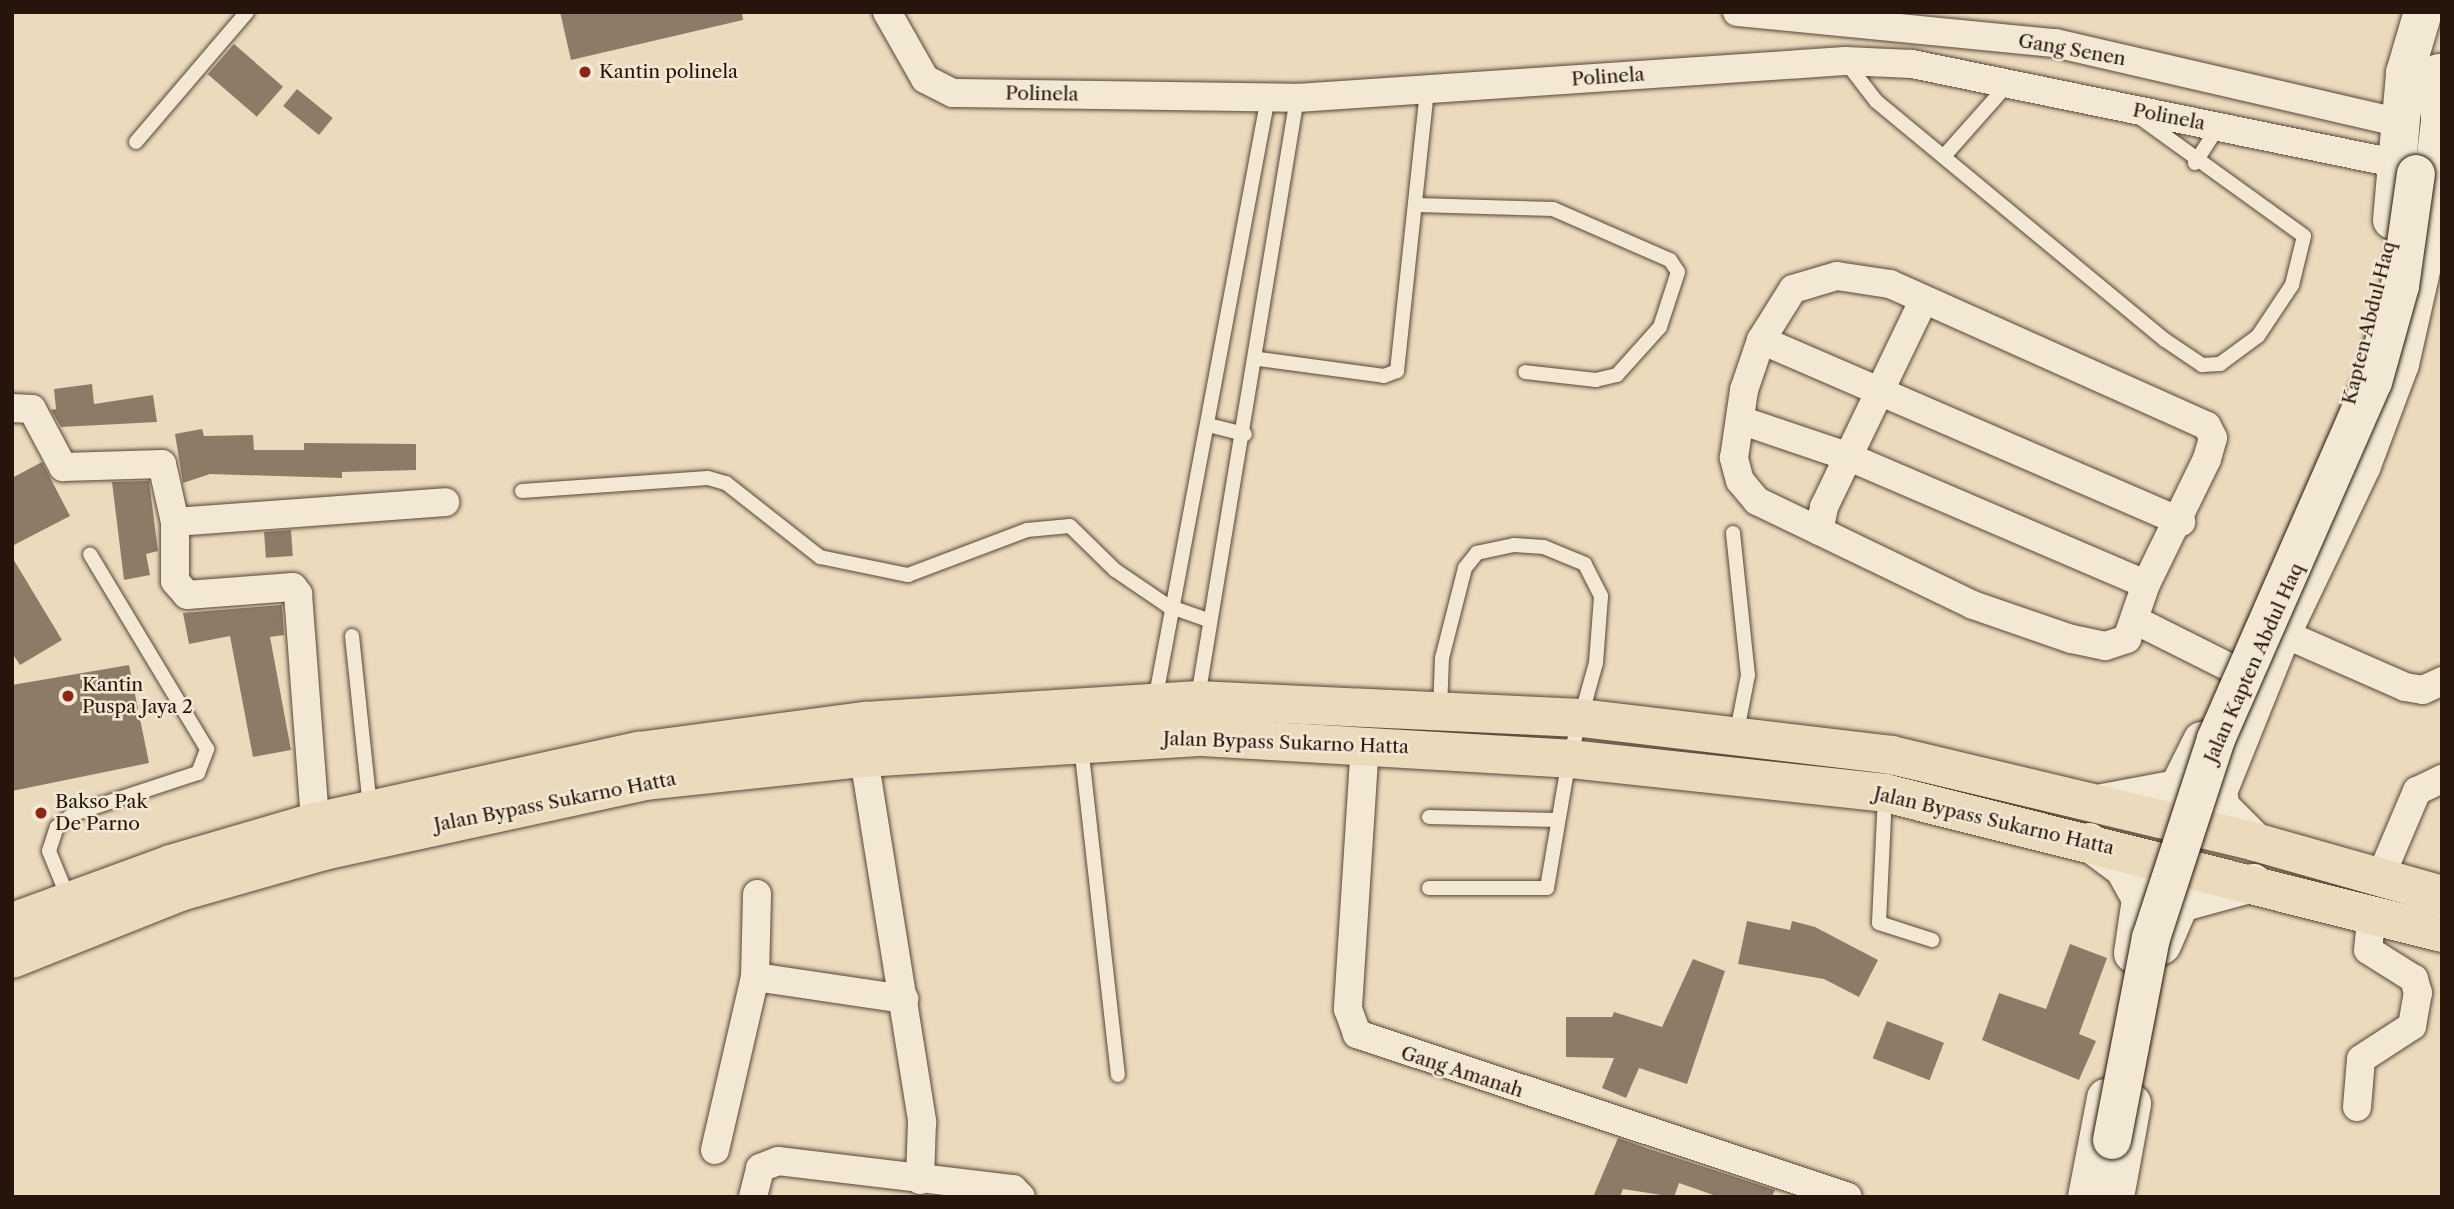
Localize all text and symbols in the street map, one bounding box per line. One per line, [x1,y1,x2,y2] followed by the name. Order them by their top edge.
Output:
[2016,29,2128,71] street label: Gang Senen
[599,61,738,83] place label: Kantin polinela
[1571,63,1645,91] street label: Polinela
[577,64,593,80] marker: Kantin polinela
[1005,82,1079,106] street label: Polinela
[2131,99,2207,135] street label: Polinela
[2338,239,2400,407] street label: Kapten Abdul Haq
[2199,559,2309,767] street label: Jalan Kapten Abdul Haq
[82,674,193,718] place label: Kantin Puspa Jaya 2
[60,688,76,704] marker: Kantin Puspa Jaya 2
[1163,727,1409,759] street label: Jalan Bypass Sukarno Hatta
[432,767,678,837] street label: Jalan Bypass Sukarno Hatta
[1872,782,2116,860] street label: Jalan Bypass Sukarno Hatta
[55,791,148,835] place label: Bakso Pak De Parno
[33,805,49,821] marker: Bakso Pak De Parno
[1398,1041,1526,1103] street label: Gang Amanah

